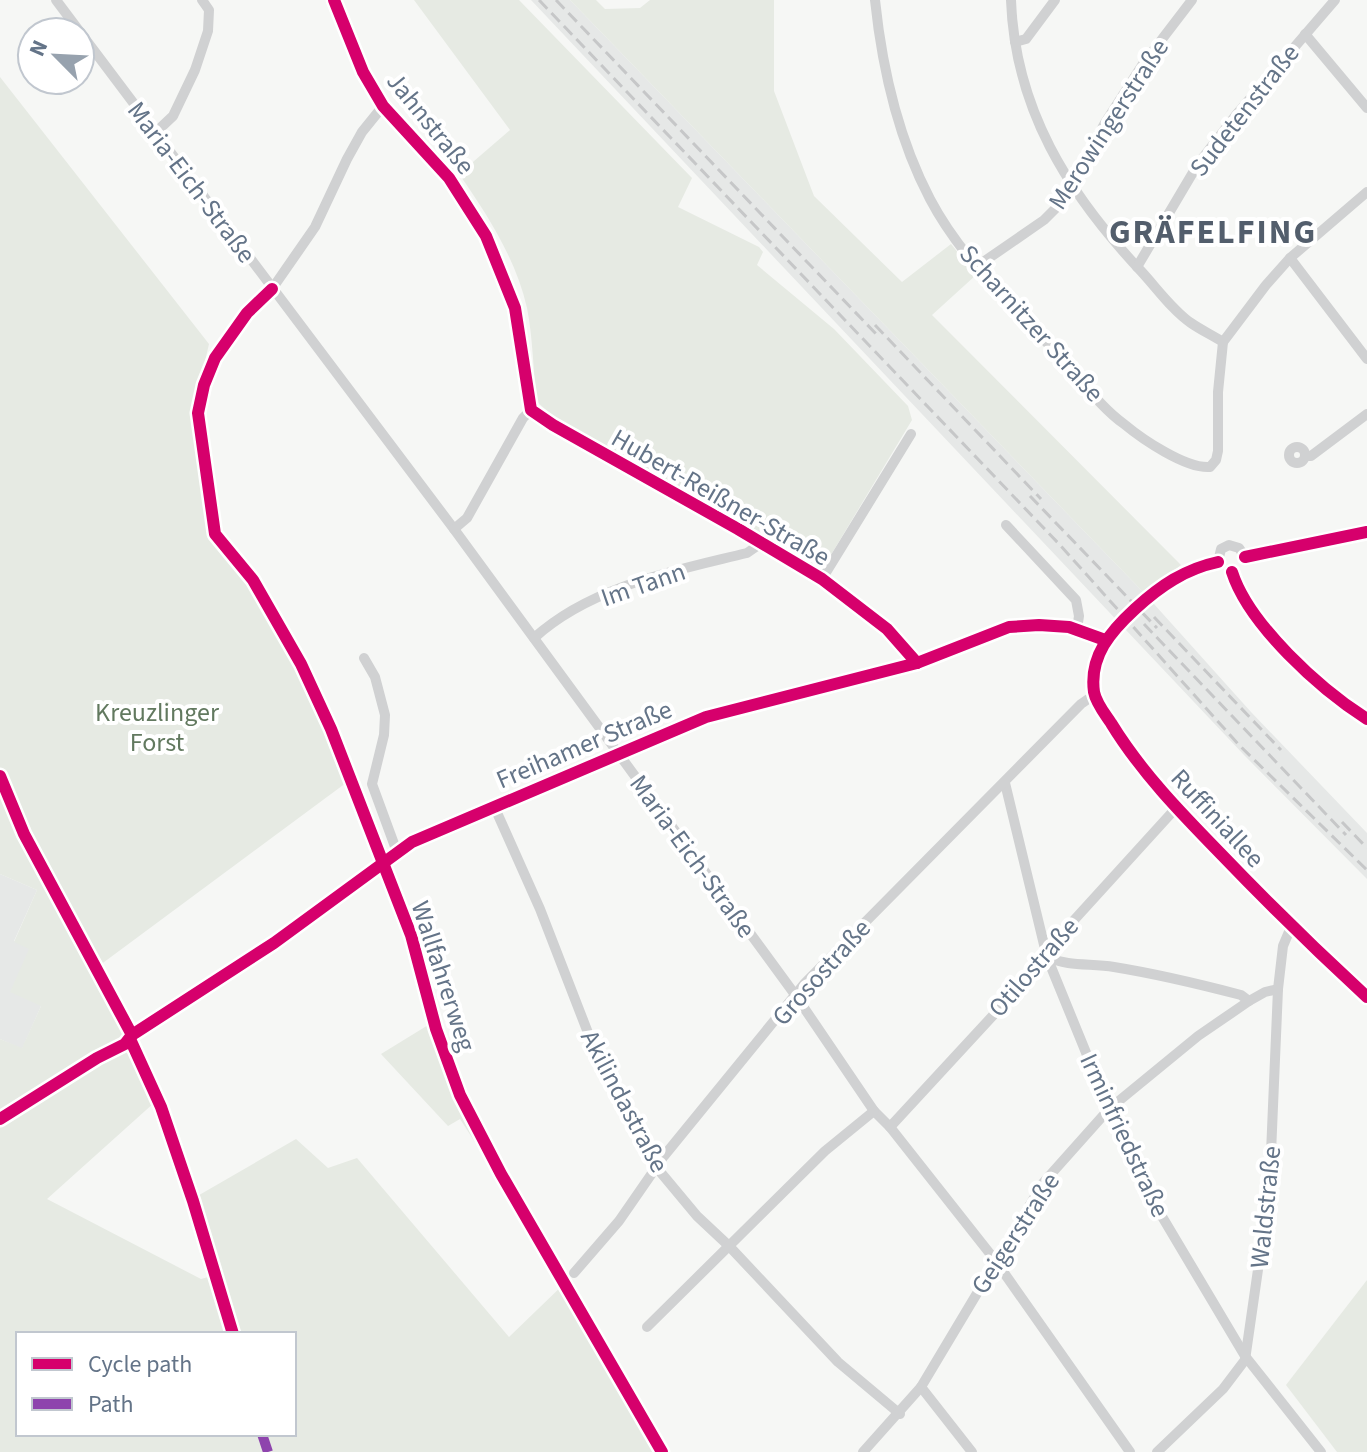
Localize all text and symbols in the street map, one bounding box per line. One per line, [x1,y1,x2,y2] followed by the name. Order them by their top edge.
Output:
[16,16,96,96] north arrow
[1039,32,1178,217] street label: Merowingerstraße
[21,35,56,61] text: N
[1181,36,1308,184] street label: Sudetenstraße
[378,64,484,183] street label: Jahnstraße
[119,94,265,271] street label: Maria-Eich-Straße
[1109,208,1317,257] district label: GRÄFELFING
[951,236,1113,410] street label: Scharnitzer Straße
[605,420,837,575] street label: Hubert-Reißner-Straße
[596,553,690,616] street label: Im Tann
[491,691,678,798] street label: Freihamer Straße
[95,694,220,761] park label: Kreuzlinger Forst
[1162,761,1273,876] street label: Ruffiniallee
[621,767,765,946] street label: Maria-Eich-Straße
[402,896,485,1056] street label: Wallfahrerweg
[980,909,1087,1025] street label: Otilostraße
[763,911,879,1034] street label: Grosostraße
[571,1023,678,1179] street label: Akilindastraße
[1070,1047,1179,1223] street label: Irminfriedstraße
[1241,1144,1290,1270] street label: Waldstraße
[962,1165,1069,1301] street label: Geigerstraße
[16,1332,296,1436] legend
[88,1347,192,1382] text: Cycle path
[88,1387,134,1422] text: Path

